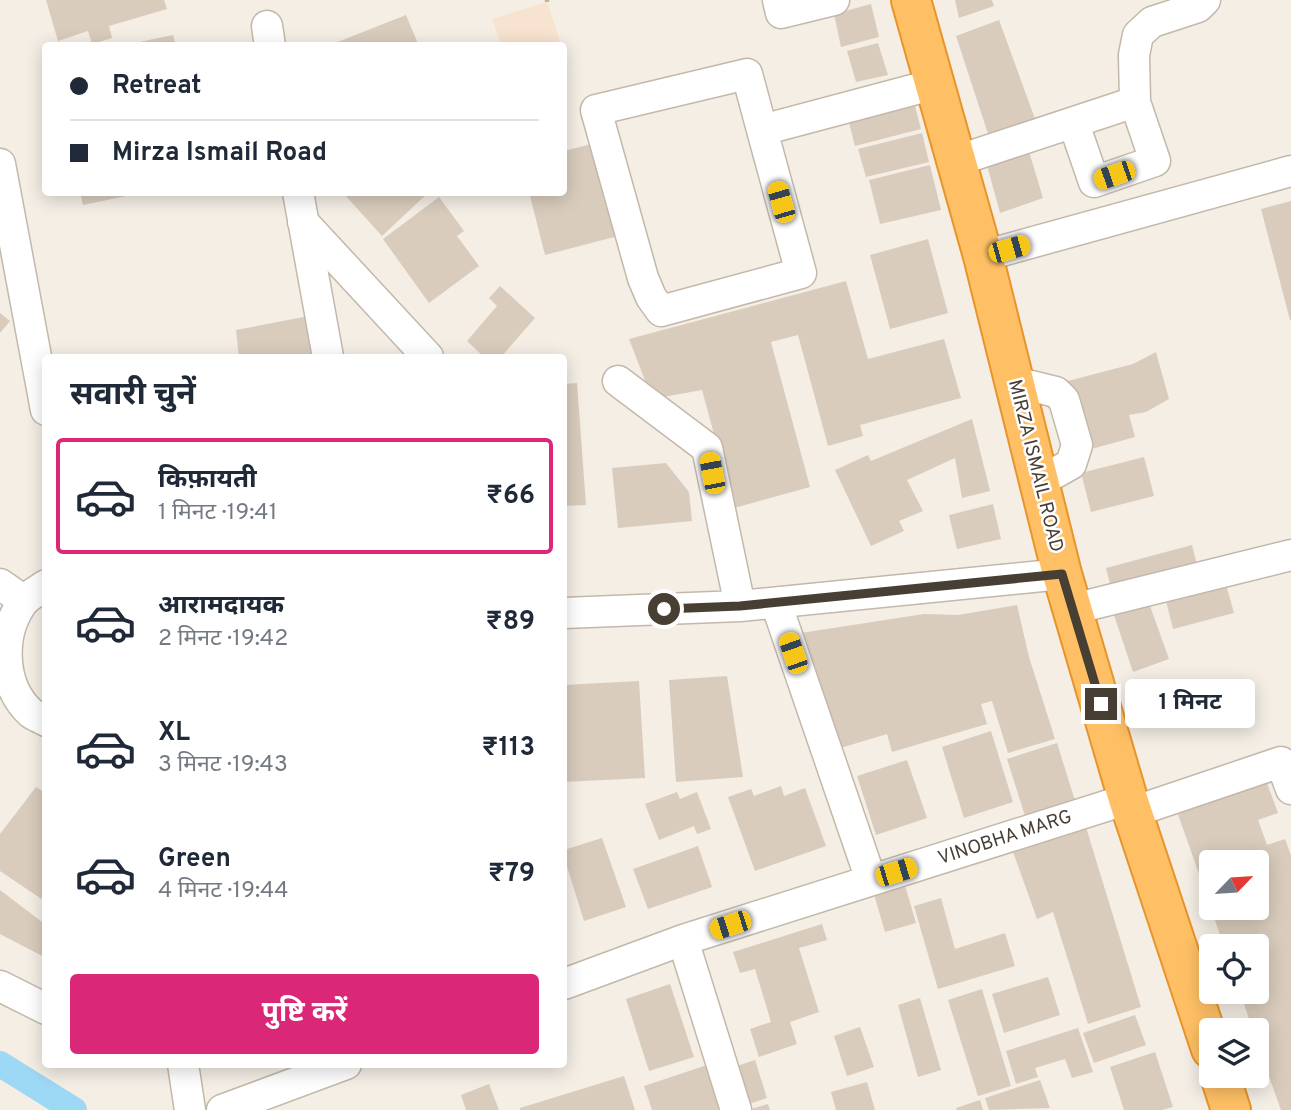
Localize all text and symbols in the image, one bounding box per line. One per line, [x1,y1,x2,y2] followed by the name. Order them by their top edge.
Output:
[112,70,201,103] text: Retreat
[112,137,327,170] text: Mirza Ismail Road
[1091,158,1138,192] car
[766,179,797,225] car
[986,233,1033,265] car
[70,376,196,416] text: सवारी चुनें
[1002,377,1068,555] street label: MIRZA ISMAIL ROAD
[698,450,727,496] car
[158,464,257,497] text: किफ़ायती
[74,465,137,528] icon: car
[486,480,535,513] text: ₹66
[158,499,277,528] text: 1 मिनट · 19:41
[158,590,284,623] text: आरामदायक
[74,591,137,654] icon: car
[648,593,680,625] route start
[486,606,535,639] text: ₹89
[158,625,288,654] text: 2 मिनट · 19:42
[777,630,810,676] car
[1126,680,1255,728] callout: 1 मिनट
[1085,688,1117,720] route end
[1158,689,1222,718] text: 1 मिनट
[74,717,137,780] icon: car
[158,717,190,750] text: XL
[482,732,535,765] text: ₹113
[158,751,288,780] text: 3 मिनट · 19:43
[935,805,1075,871] street label: VINOBHA MARG
[74,843,137,906] icon: car
[158,843,231,876] text: Green
[1199,850,1269,920] north arrow
[1199,850,1269,1088] map controls
[873,856,920,888] car
[488,858,535,891] text: ₹79
[158,877,289,906] text: 4 मिनट · 19:44
[707,909,754,941] car
[1199,934,1269,1004] button: locate
[70,974,539,1054] button: पुष्टि करें
[1199,1018,1269,1088] button: layers

